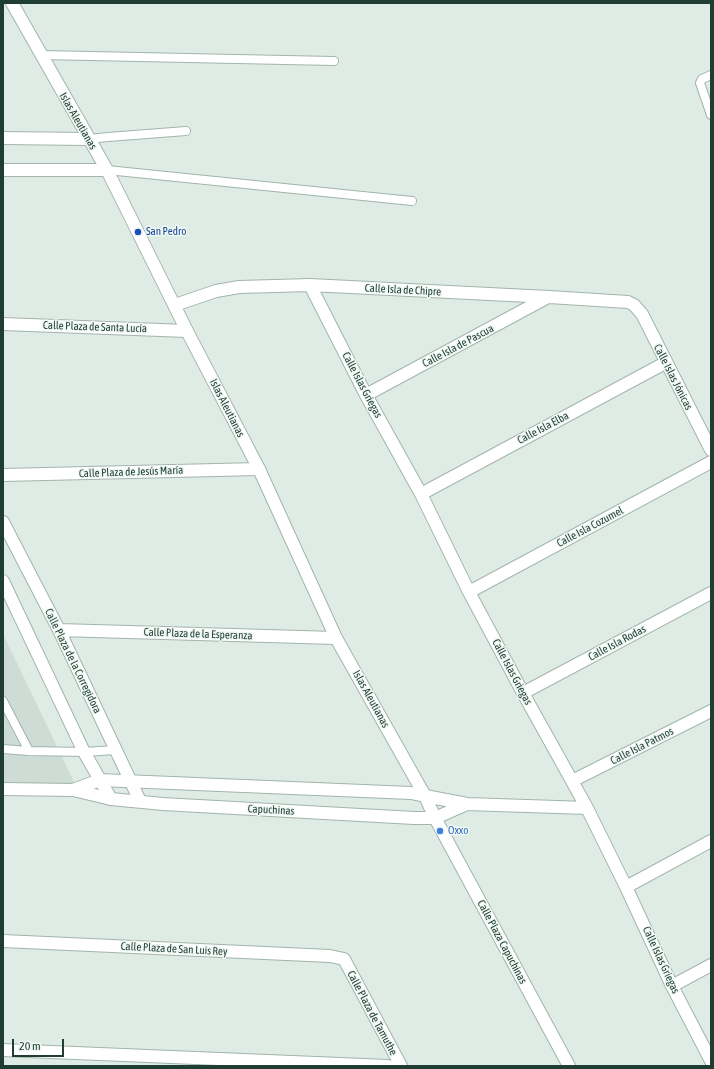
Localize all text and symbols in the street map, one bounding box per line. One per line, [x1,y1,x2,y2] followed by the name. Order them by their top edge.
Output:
[56,90,100,152] street label: Islas Aleutianas
[146,225,186,239] place label: San Pedro
[133,227,143,237] marker: San Pedro
[364,281,442,299] street label: Calle Isla de Chipre
[43,319,147,335] street label: Calle Plaza de Santa Lucía
[420,322,496,370] street label: Calle Isla de Pascua
[651,342,695,412] street label: Calle Islas Jónicas
[339,350,385,420] street label: Calle Islas Griegas
[207,377,247,439] street label: Islas Aleutianas
[515,409,571,447] street label: Calle Isla Elba
[79,464,183,480] street label: Calle Plaza de Jesús María
[554,504,626,550] street label: Calle Isla Cozumel
[42,606,104,716] street label: Calle Plaza de la Corregidora
[586,622,648,664] street label: Calle Isla Rodas
[143,626,253,642] street label: Calle Plaza de la Esperanza
[489,637,535,707] street label: Calle Islas Griegas
[350,668,392,730] street label: Islas Aleutianas
[608,724,676,768] street label: Calle Isla Patmos
[247,802,295,818] street label: Capuchinas
[448,824,468,838] place label: Oxxo
[435,826,445,836] marker: Oxxo
[474,898,530,986] street label: Calle Plaza Capuchinas
[640,924,682,996] street label: Calle Islas Griegas
[120,940,228,958] street label: Calle Plaza de San Luis Rey
[344,968,400,1058] street label: Calle Plaza de Tamuthe
[14,1031,66,1057] scale bar
[19,1039,41,1053] text: 20 m

